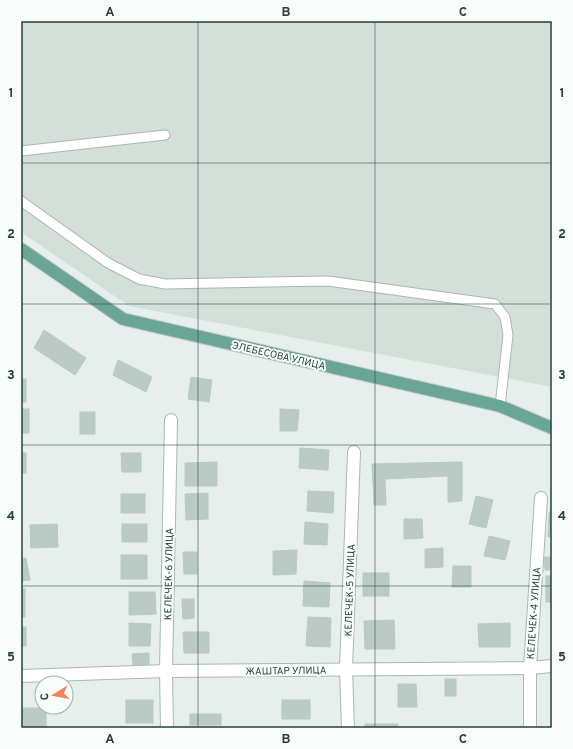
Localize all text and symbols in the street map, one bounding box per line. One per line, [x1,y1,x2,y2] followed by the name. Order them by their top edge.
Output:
[105,5,115,21] text: A
[282,5,291,21] text: B
[459,5,467,21] text: C
[8,86,14,102] text: 1
[559,86,565,102] text: 1
[7,227,15,243] text: 2
[558,227,566,243] text: 2
[231,339,327,374] street label: ЭЛЕБЕСОВА УЛИЦА
[7,368,15,384] text: 3
[558,368,566,384] text: 3
[7,509,15,525] text: 4
[558,509,566,525] text: 4
[162,528,177,620] street label: КЕЛЕЧЕК-6 УЛИЦА
[342,543,359,637] street label: КЕЛЕЧЕК-5 УЛИЦА
[525,566,544,660] street label: КЕЛЕЧЕК-4 УЛИЦА
[7,650,15,666] text: 5
[558,650,566,666] text: 5
[245,664,327,679] street label: ЖАШТАР УЛИЦА
[34,675,74,715] north arrow
[38,692,53,701] text: С
[105,732,115,748] text: A
[282,732,291,748] text: B
[459,732,467,748] text: C

